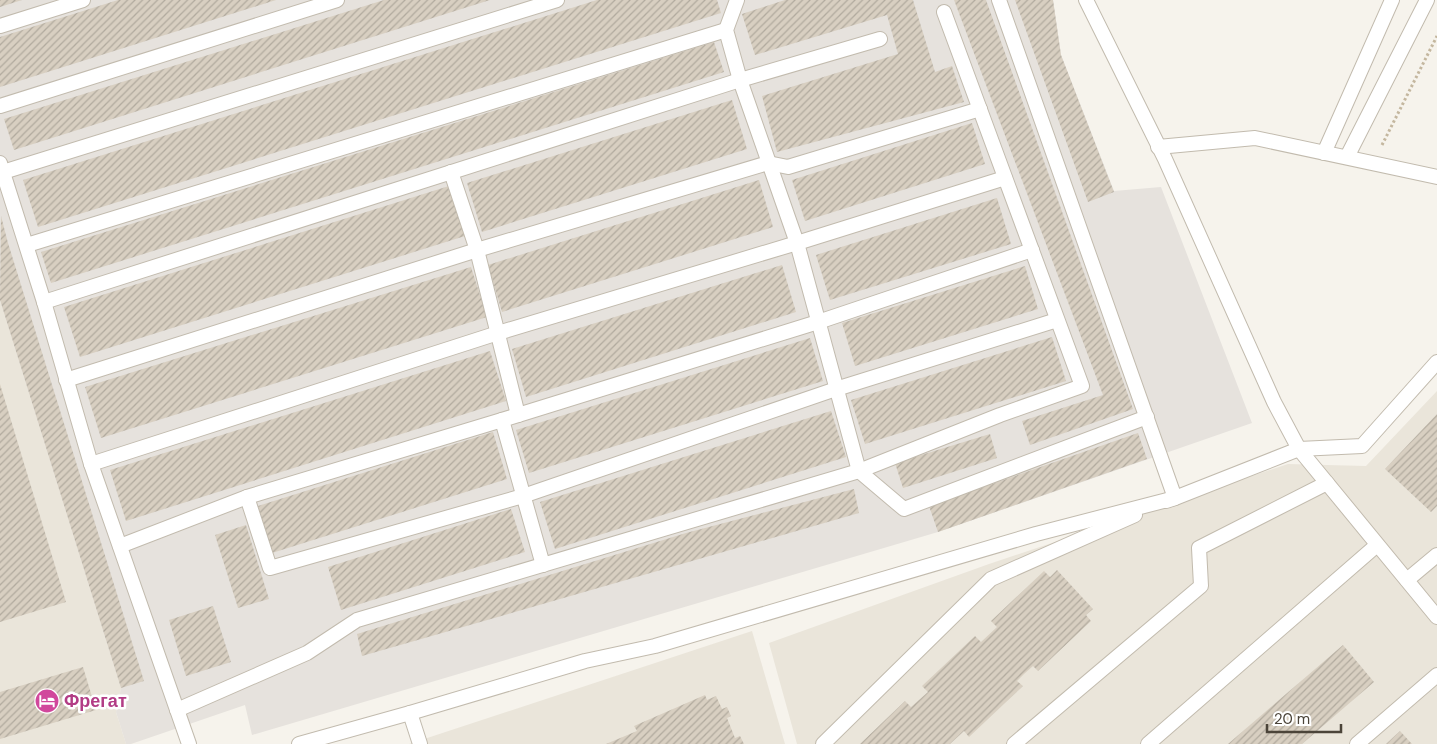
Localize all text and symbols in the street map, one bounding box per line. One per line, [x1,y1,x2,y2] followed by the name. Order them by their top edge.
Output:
[34,688,60,714] hotel icon: Фрегат
[64,689,127,713] place label: Фрегат
[1267,702,1341,734] scale bar
[1274,709,1310,729] text: 20 m

